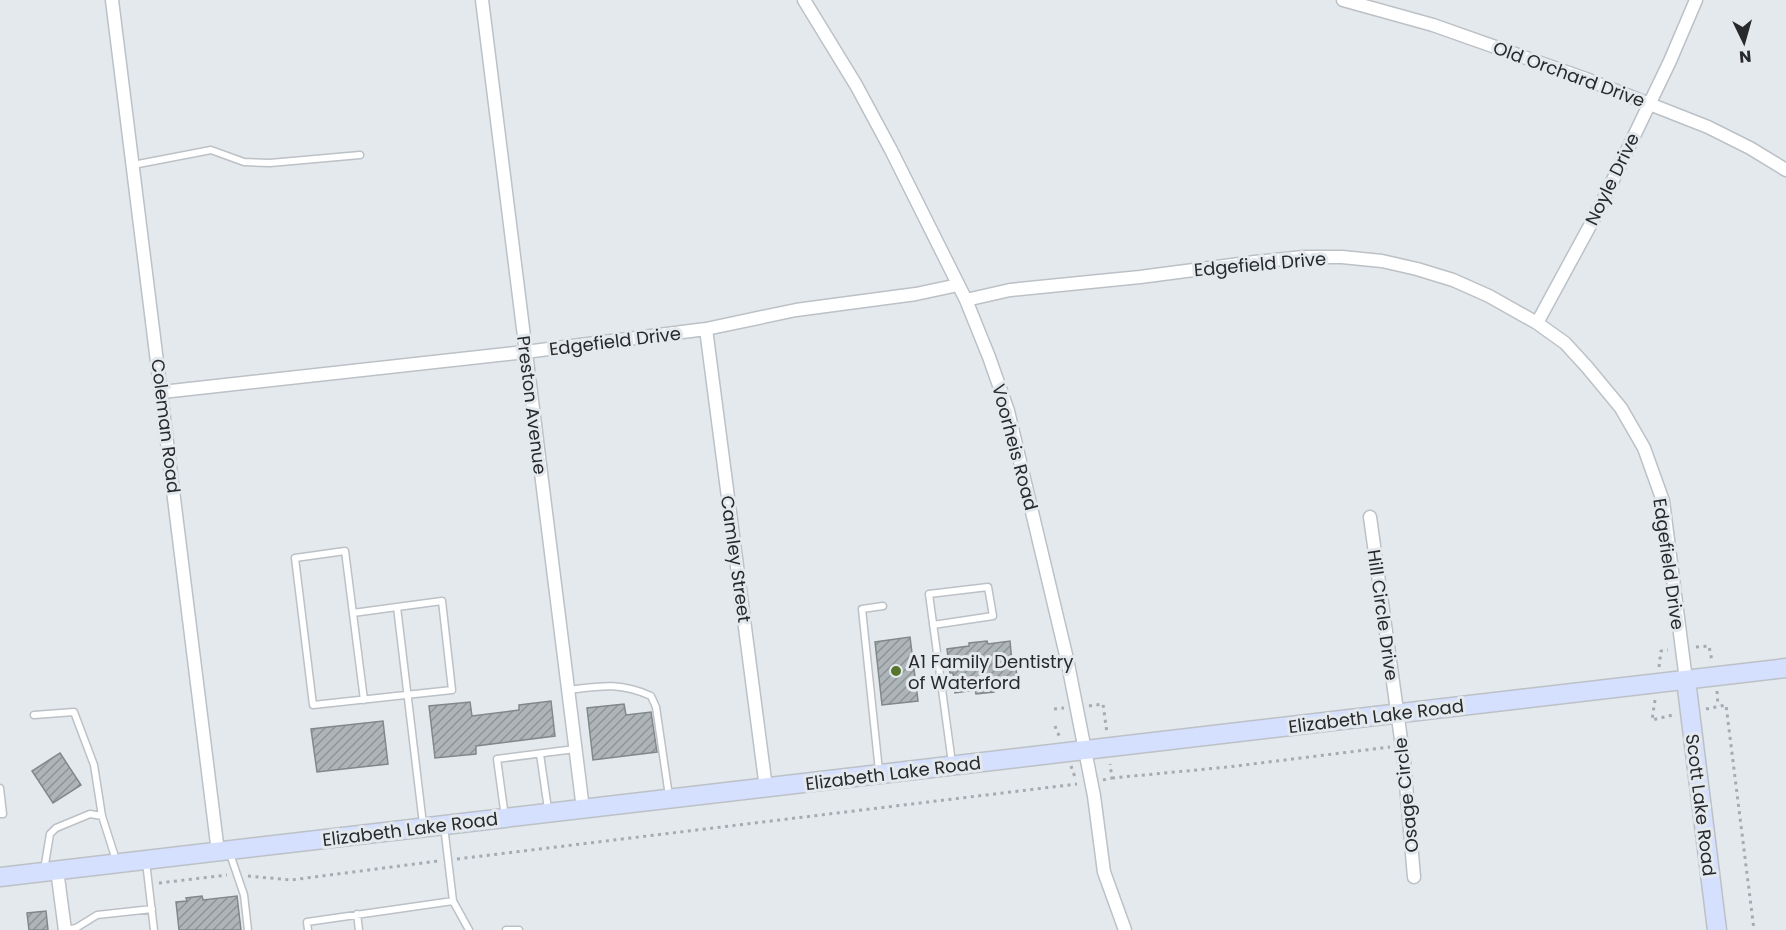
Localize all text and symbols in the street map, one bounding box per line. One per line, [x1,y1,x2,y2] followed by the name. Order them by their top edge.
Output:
[1714,12,1774,72] north arrow
[1490,35,1648,113] street label: Old Orchard Drive
[1738,44,1752,68] text: N
[1579,129,1645,229] street label: Noyle Drive
[1193,246,1327,282] street label: Edgefield Drive
[548,321,682,361] street label: Edgefield Drive
[511,334,553,476] street label: Preston Avenue
[145,358,187,494] street label: Coleman Road
[986,381,1044,513] street label: Voorheis Road
[715,494,757,624] street label: Camley Street
[1647,497,1691,631] street label: Edgefield Drive
[1361,548,1405,682] street label: Hill Circle Drive
[908,649,1073,695] place label: A1 Family Dentistry of Waterford
[889,664,903,678] marker: A1 Family Dentistry of Waterford
[1287,693,1465,739] street label: Elizabeth Lake Road
[1680,733,1722,877] street label: Scott Lake Road
[1388,736,1424,854] street label: Osage Circle
[804,750,982,796] street label: Elizabeth Lake Road
[321,806,499,852] street label: Elizabeth Lake Road

